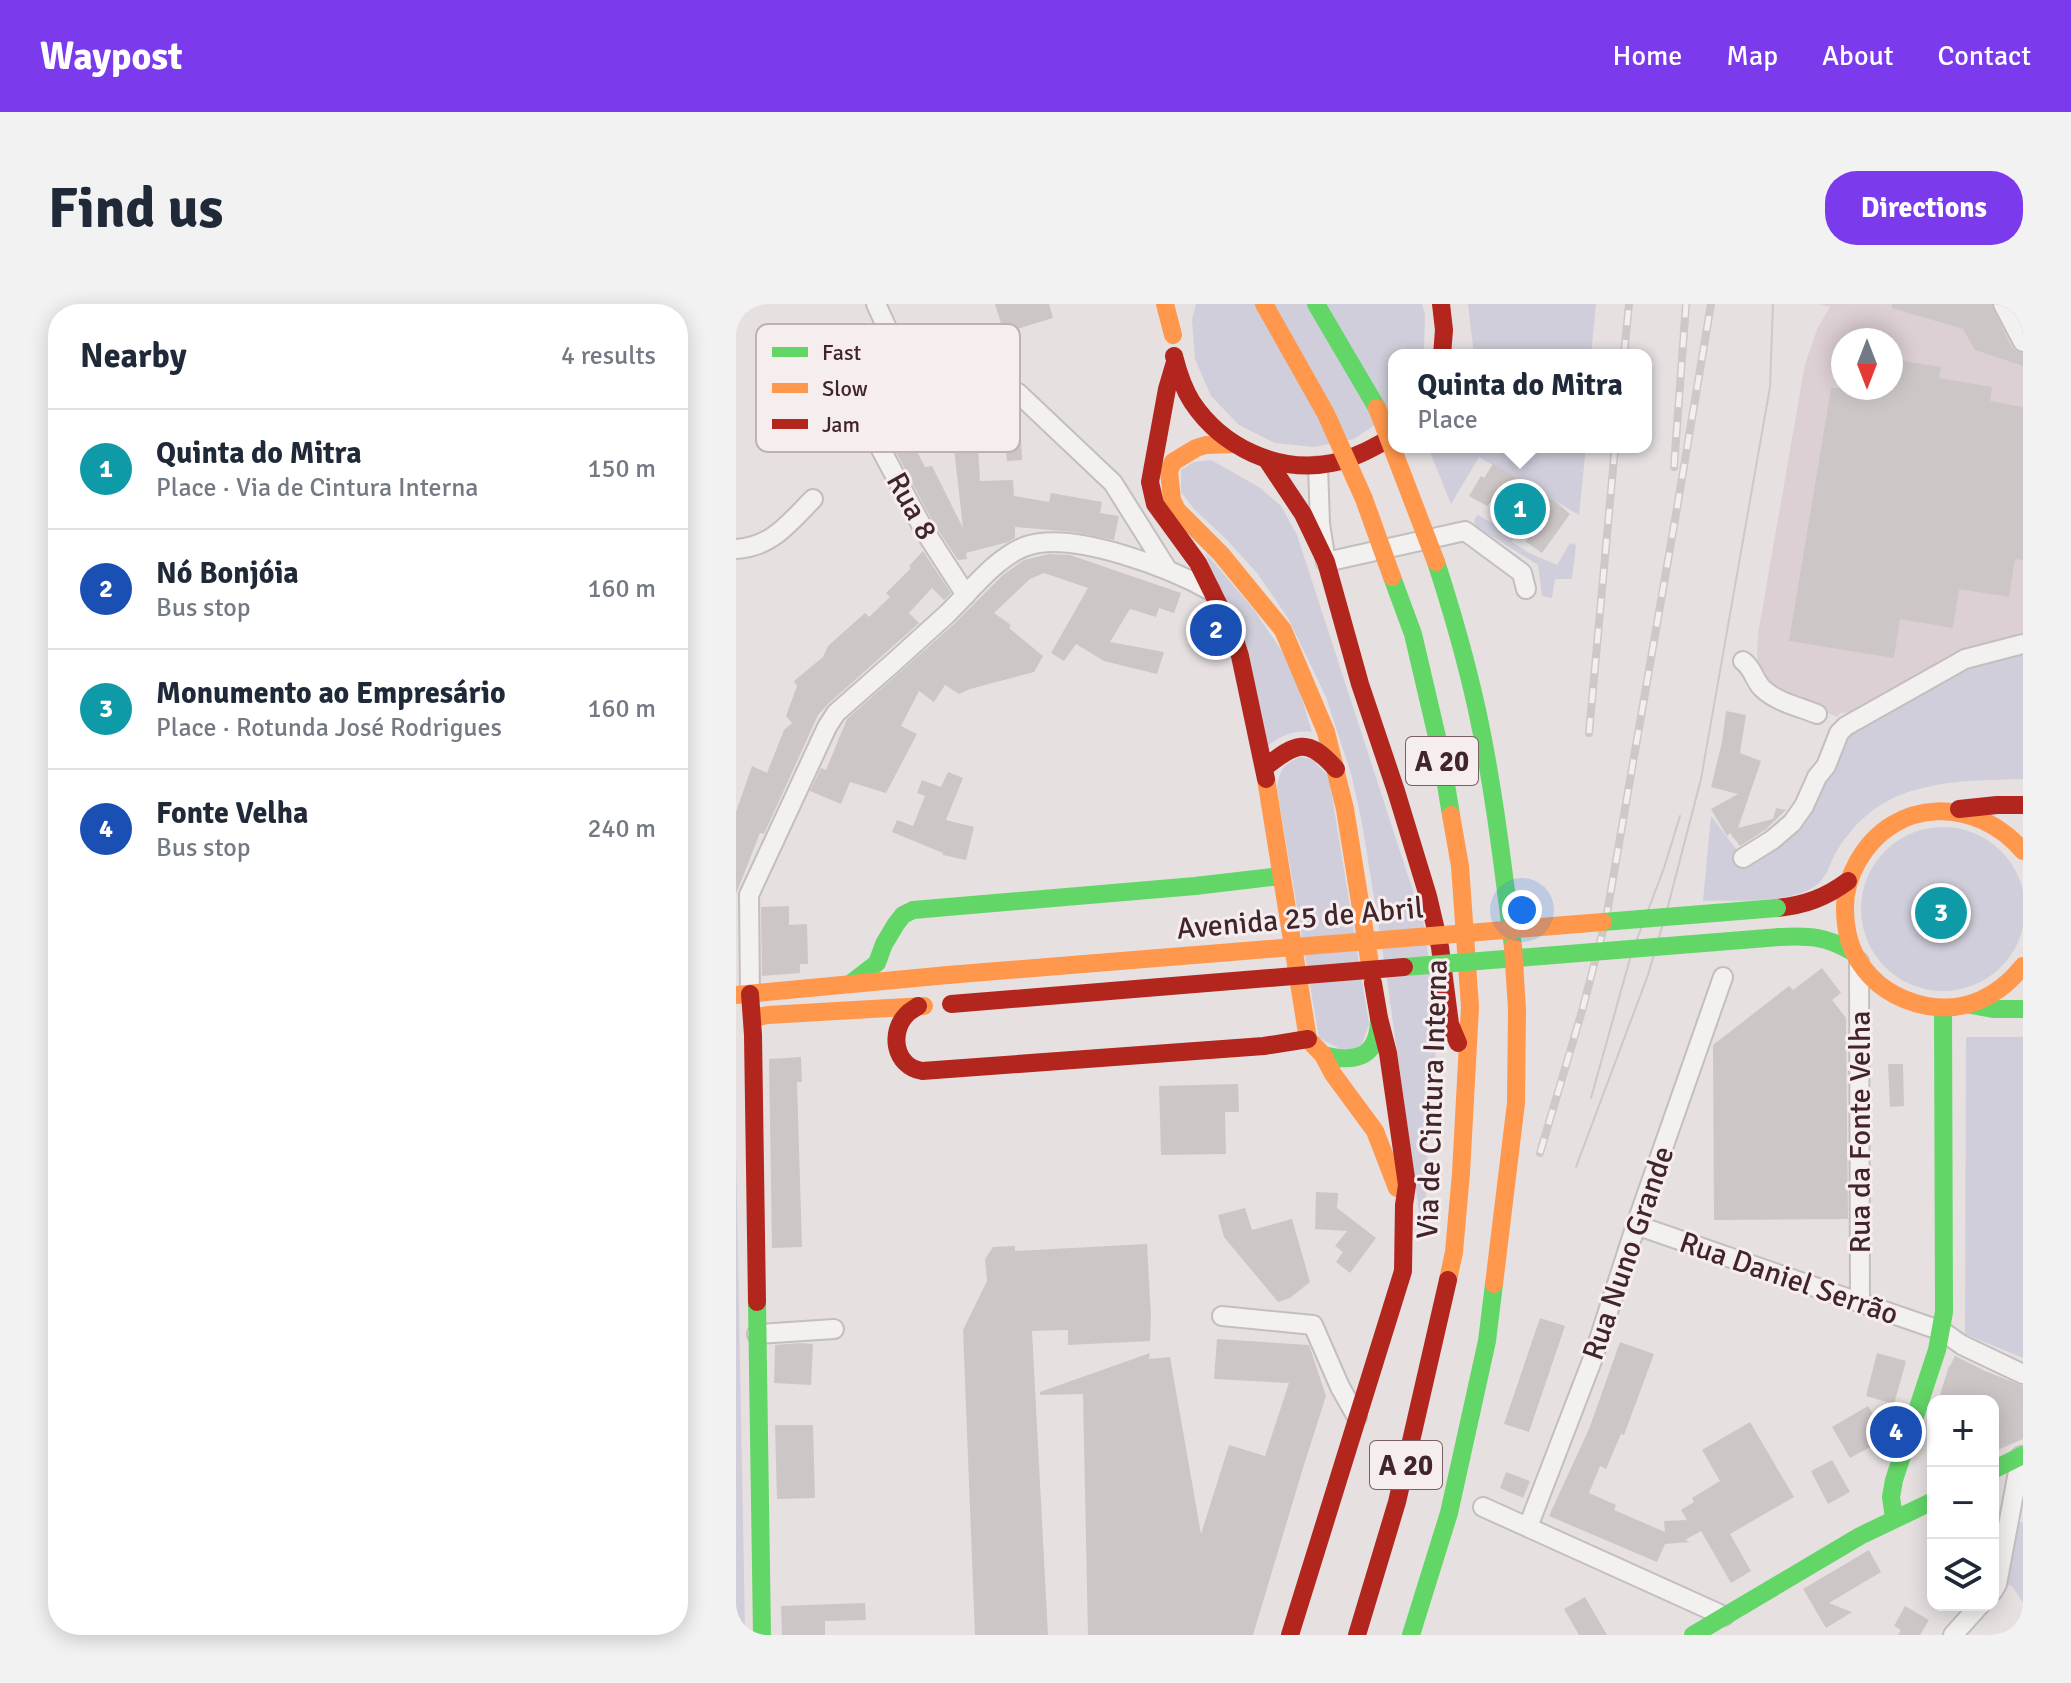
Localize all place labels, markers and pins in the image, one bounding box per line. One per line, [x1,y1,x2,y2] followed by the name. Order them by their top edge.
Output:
[1494,479,1546,539] pin: 1
[1190,600,1242,660] pin: 2
[1915,883,1967,943] pin: 3
[1870,1402,1922,1462] pin: 4

